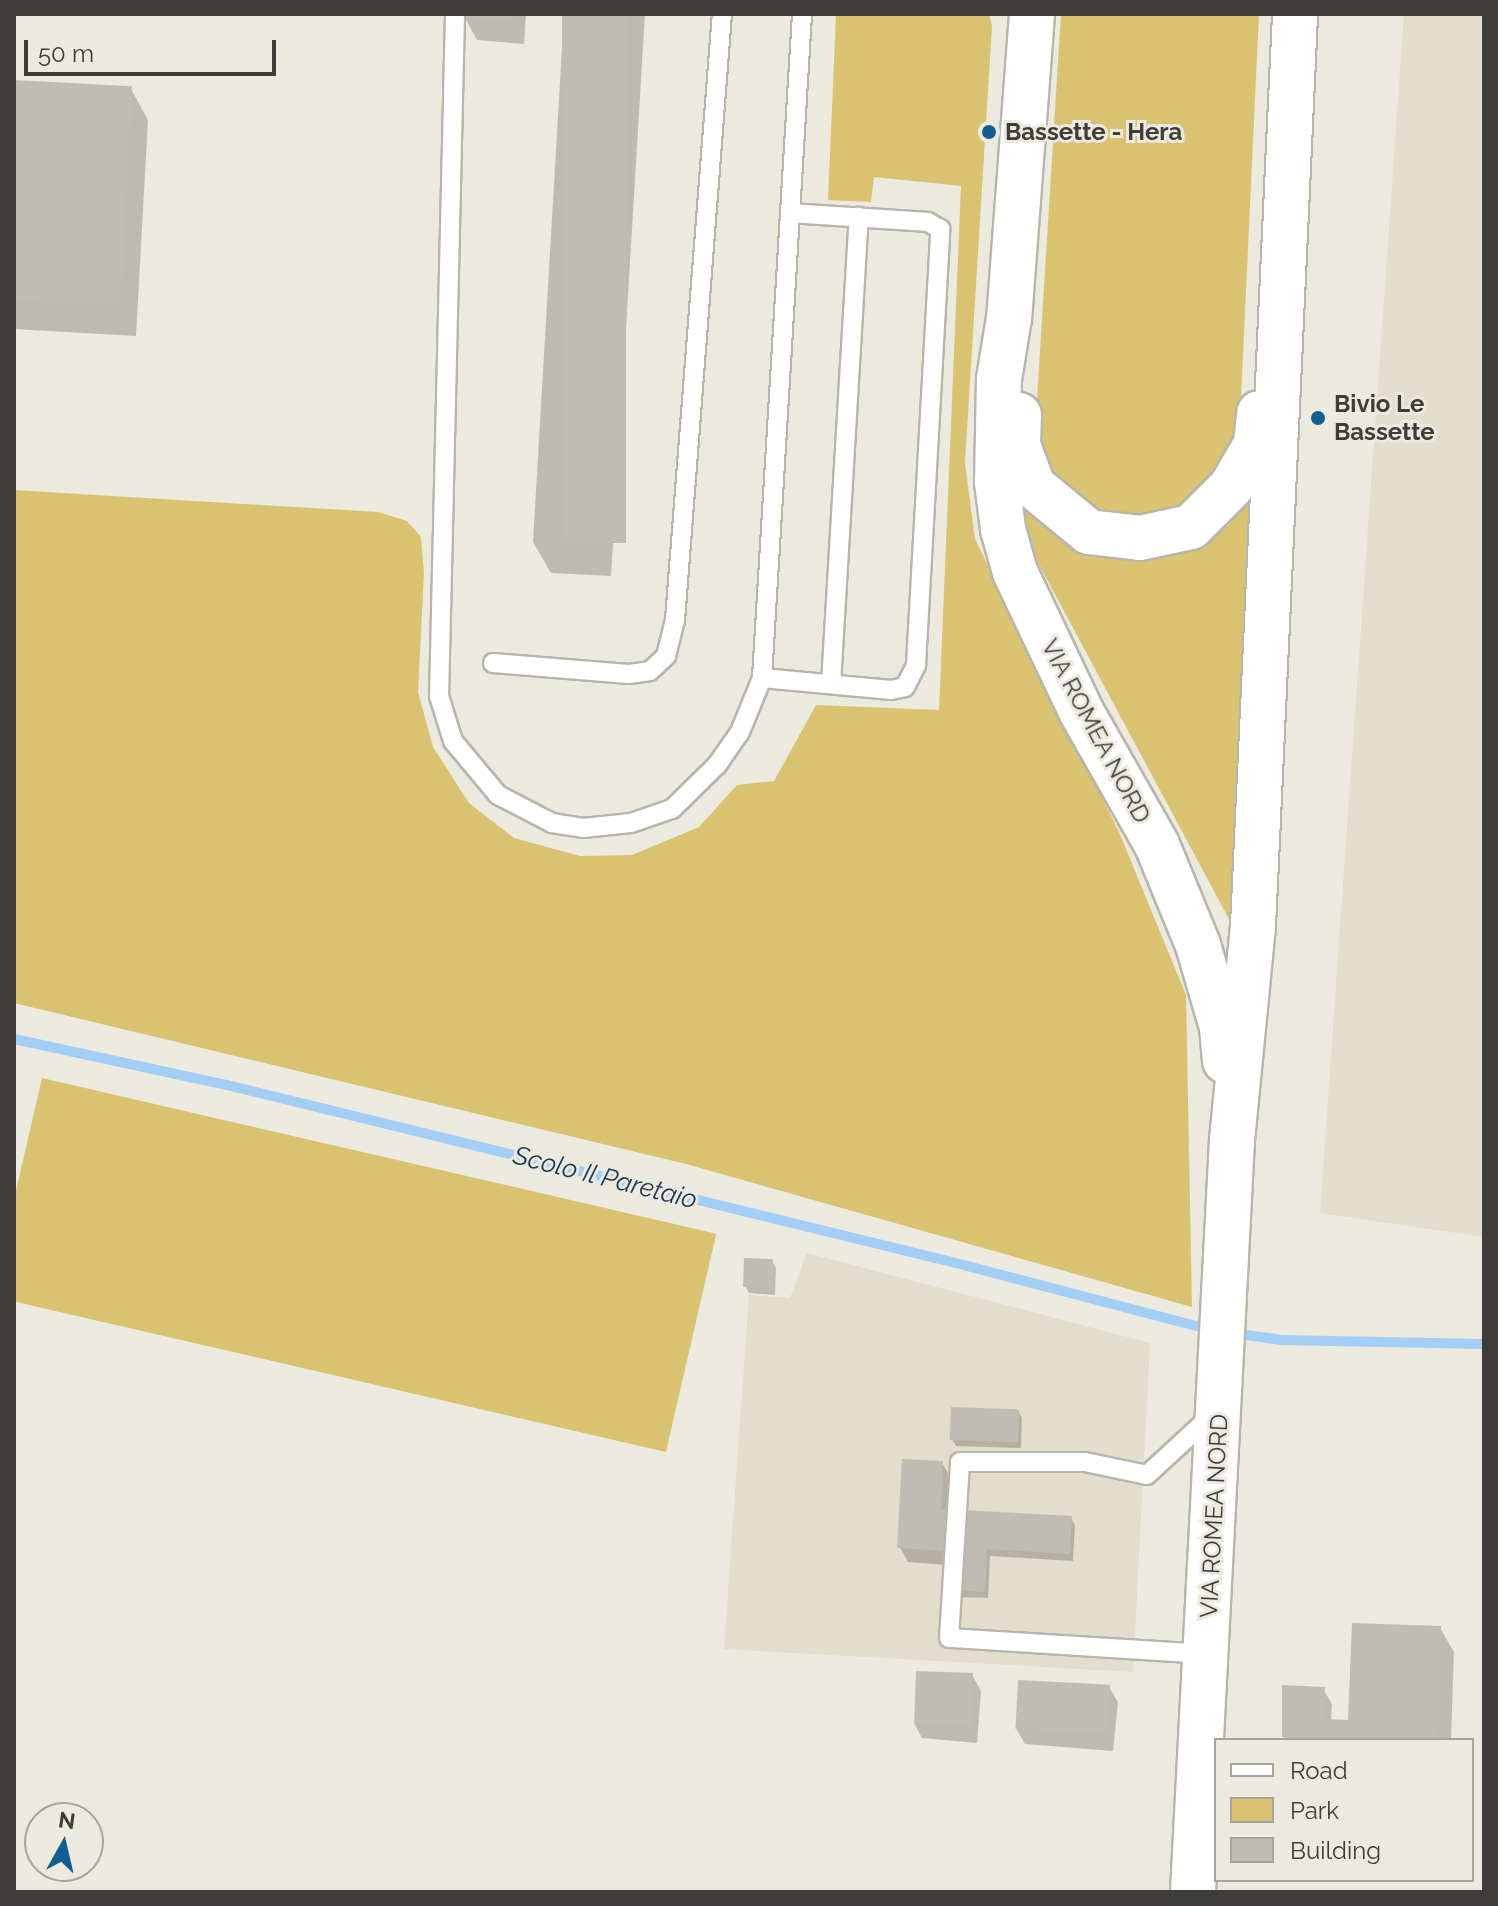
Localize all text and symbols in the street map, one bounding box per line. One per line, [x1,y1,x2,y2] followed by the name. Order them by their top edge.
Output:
[28,24,280,74] scale bar
[38,39,94,68] text: 50 m
[1005,118,1182,146] place label: Bassette - Hera
[980,123,998,141] marker: Bassette - Hera
[1334,390,1435,446] place label: Bivio Le Bassette
[1309,409,1327,427] marker: Bivio Le Bassette
[1035,633,1157,829] street label: VIA ROMEA NORD
[510,1140,700,1216] water label: Scolo Il Paretaio
[1194,1413,1234,1619] street label: VIA ROMEA NORD
[1214,1738,1474,1882] legend
[1290,1756,1348,1785] text: Road
[1290,1796,1339,1825] text: Park
[24,1802,104,1882] north arrow
[57,1806,77,1834] text: N
[1290,1836,1381,1865] text: Building

